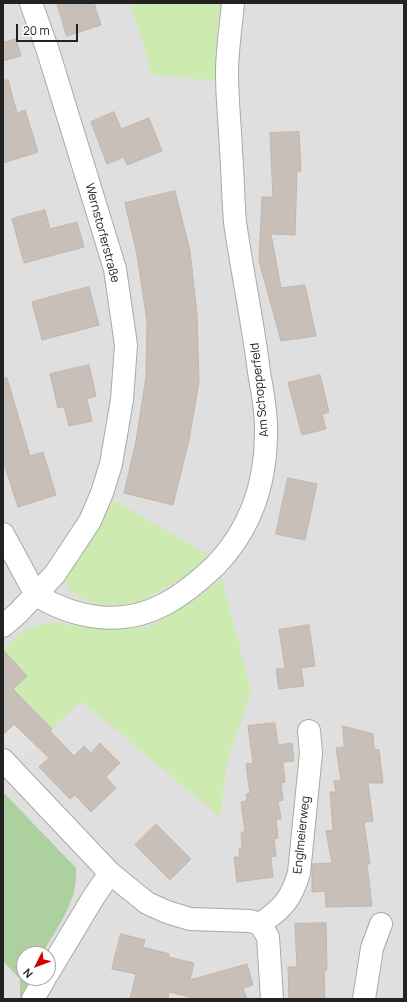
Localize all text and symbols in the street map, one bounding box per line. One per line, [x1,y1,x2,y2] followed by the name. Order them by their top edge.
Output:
[18,16,80,42] scale bar
[23,22,50,39] text: 20 m
[82,182,122,284] street label: Wernstorferstraße
[248,342,272,438] street label: Am Schopperfeld
[291,795,313,875] street label: Englmeierweg
[16,946,56,986] north arrow
[19,966,36,982] text: N

